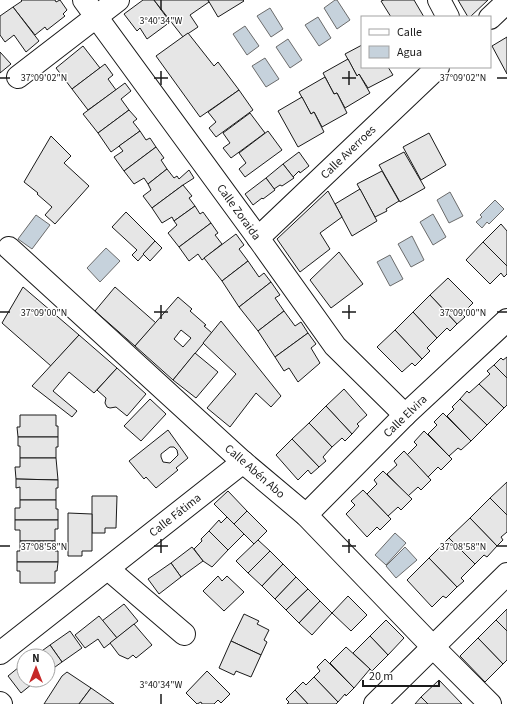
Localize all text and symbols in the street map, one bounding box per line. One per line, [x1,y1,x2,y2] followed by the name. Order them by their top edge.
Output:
[140,14,183,28] text: 3°40'34"W
[361,16,491,68] legend
[397,24,422,41] text: Calle
[397,44,422,61] text: Agua
[21,71,67,85] text: 37°09'02"N
[440,71,486,85] text: 37°09'02"N
[317,122,380,183] street label: Calle Averroes
[212,181,265,244] street label: Calle Zoraida
[21,306,67,320] text: 37°09'00"N
[440,306,486,320] text: 37°09'00"N
[380,391,431,442] street label: Calle Elvira
[221,440,289,502] street label: Calle Abén Abo
[146,490,205,541] street label: Calle Fátima
[21,540,67,554] text: 37°08'58"N
[440,540,486,554] text: 37°08'58"N
[16,648,56,688] north arrow
[32,651,40,666] text: N
[363,662,439,688] scale bar
[369,668,393,685] text: 20 m
[140,678,183,692] text: 3°40'34"W

